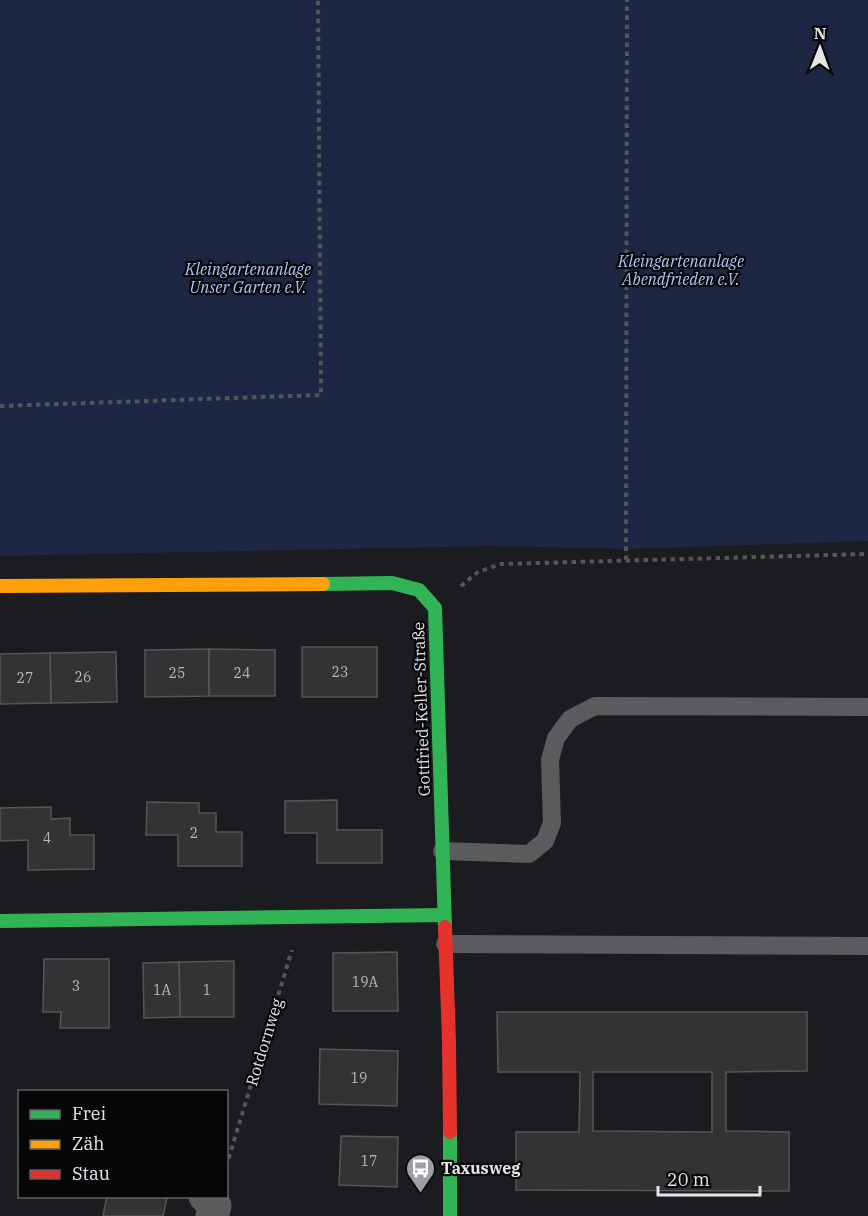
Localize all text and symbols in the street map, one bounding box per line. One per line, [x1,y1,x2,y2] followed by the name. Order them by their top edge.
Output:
[790,18,850,78] north arrow
[814,23,827,43] text: N
[617,251,744,289] park label: Kleingartenanlage Abendfrieden e.V.
[184,259,311,297] park label: Kleingartenanlage Unser Garten e.V.
[408,622,434,796] street label: Gottfried-Keller-Straße
[332,663,348,681] house number: 23
[169,664,185,682] house number: 25
[234,664,250,682] house number: 24
[75,668,91,686] house number: 26
[17,669,33,687] house number: 27
[190,824,198,842] house number: 2
[43,829,51,847] house number: 4
[352,973,379,991] house number: 19A
[72,977,80,995] house number: 3
[153,981,171,999] house number: 1A
[203,981,211,999] house number: 1
[241,995,287,1088] street label: Rotdornweg
[351,1069,367,1087] house number: 19
[18,1090,228,1198] legend
[72,1102,106,1125] text: Frei
[72,1132,105,1155] text: Zäh
[361,1152,377,1170] house number: 17
[404,1152,436,1194] bus stop icon: Taxusweg
[441,1158,521,1178] place label: Taxusweg
[658,1159,760,1197] scale bar
[72,1162,110,1185] text: Stau
[667,1168,710,1191] text: 20 m

